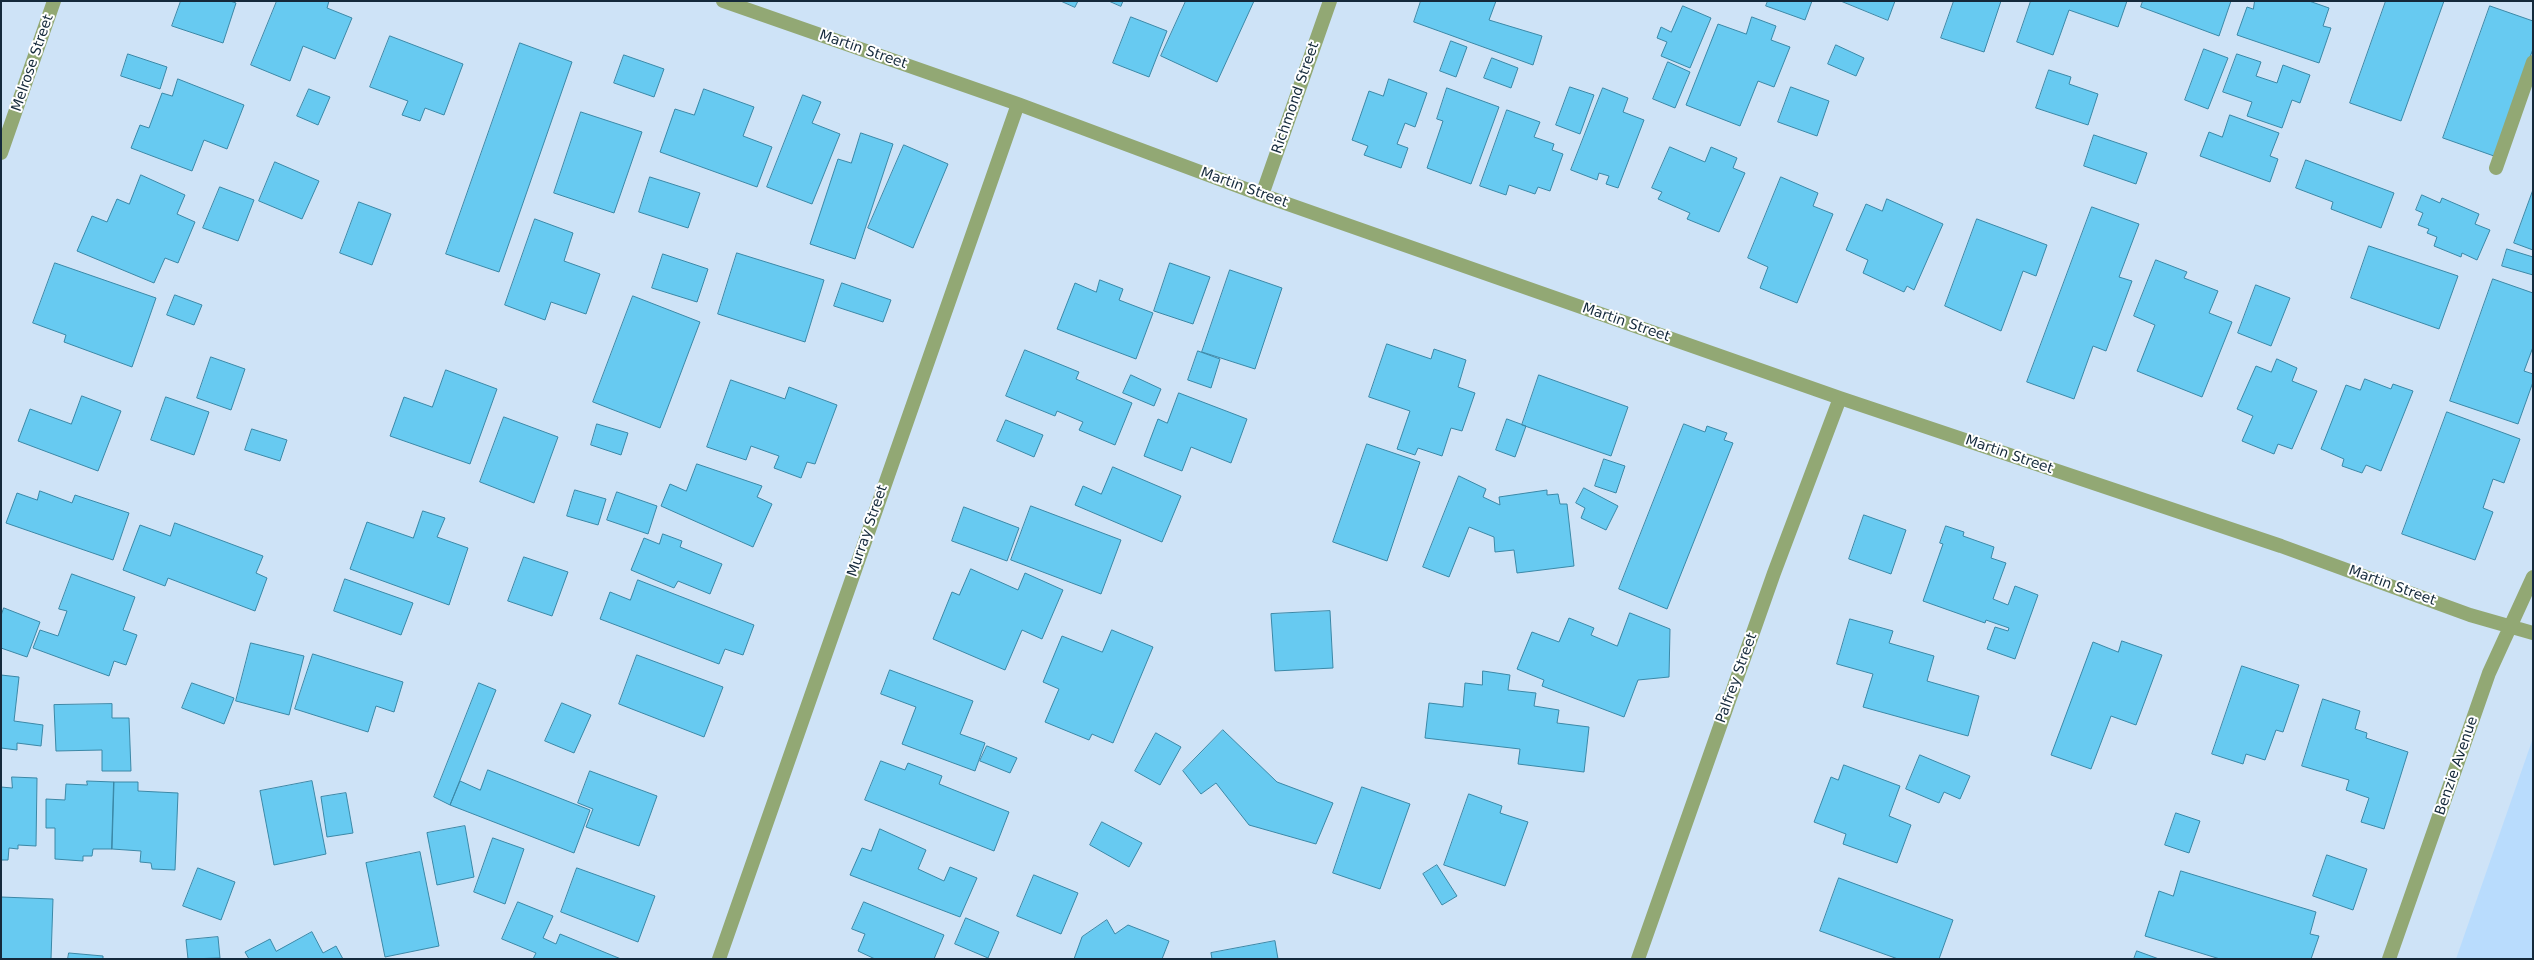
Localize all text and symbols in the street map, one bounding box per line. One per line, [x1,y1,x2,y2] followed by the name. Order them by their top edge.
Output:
[9,12,57,114] street label: Melrose Street
[817,27,909,73] street label: Martin Street
[1269,40,1323,156] street label: Richmond Street
[1198,164,1290,212] street label: Martin Street
[1580,300,1672,346] street label: Martin Street
[1963,432,2055,478] street label: Martin Street
[844,483,892,579] street label: Murray Street
[2346,562,2438,610] street label: Martin Street
[1713,631,1761,725] street label: Palfrey Street
[2432,714,2482,818] street label: Benzie Avenue

